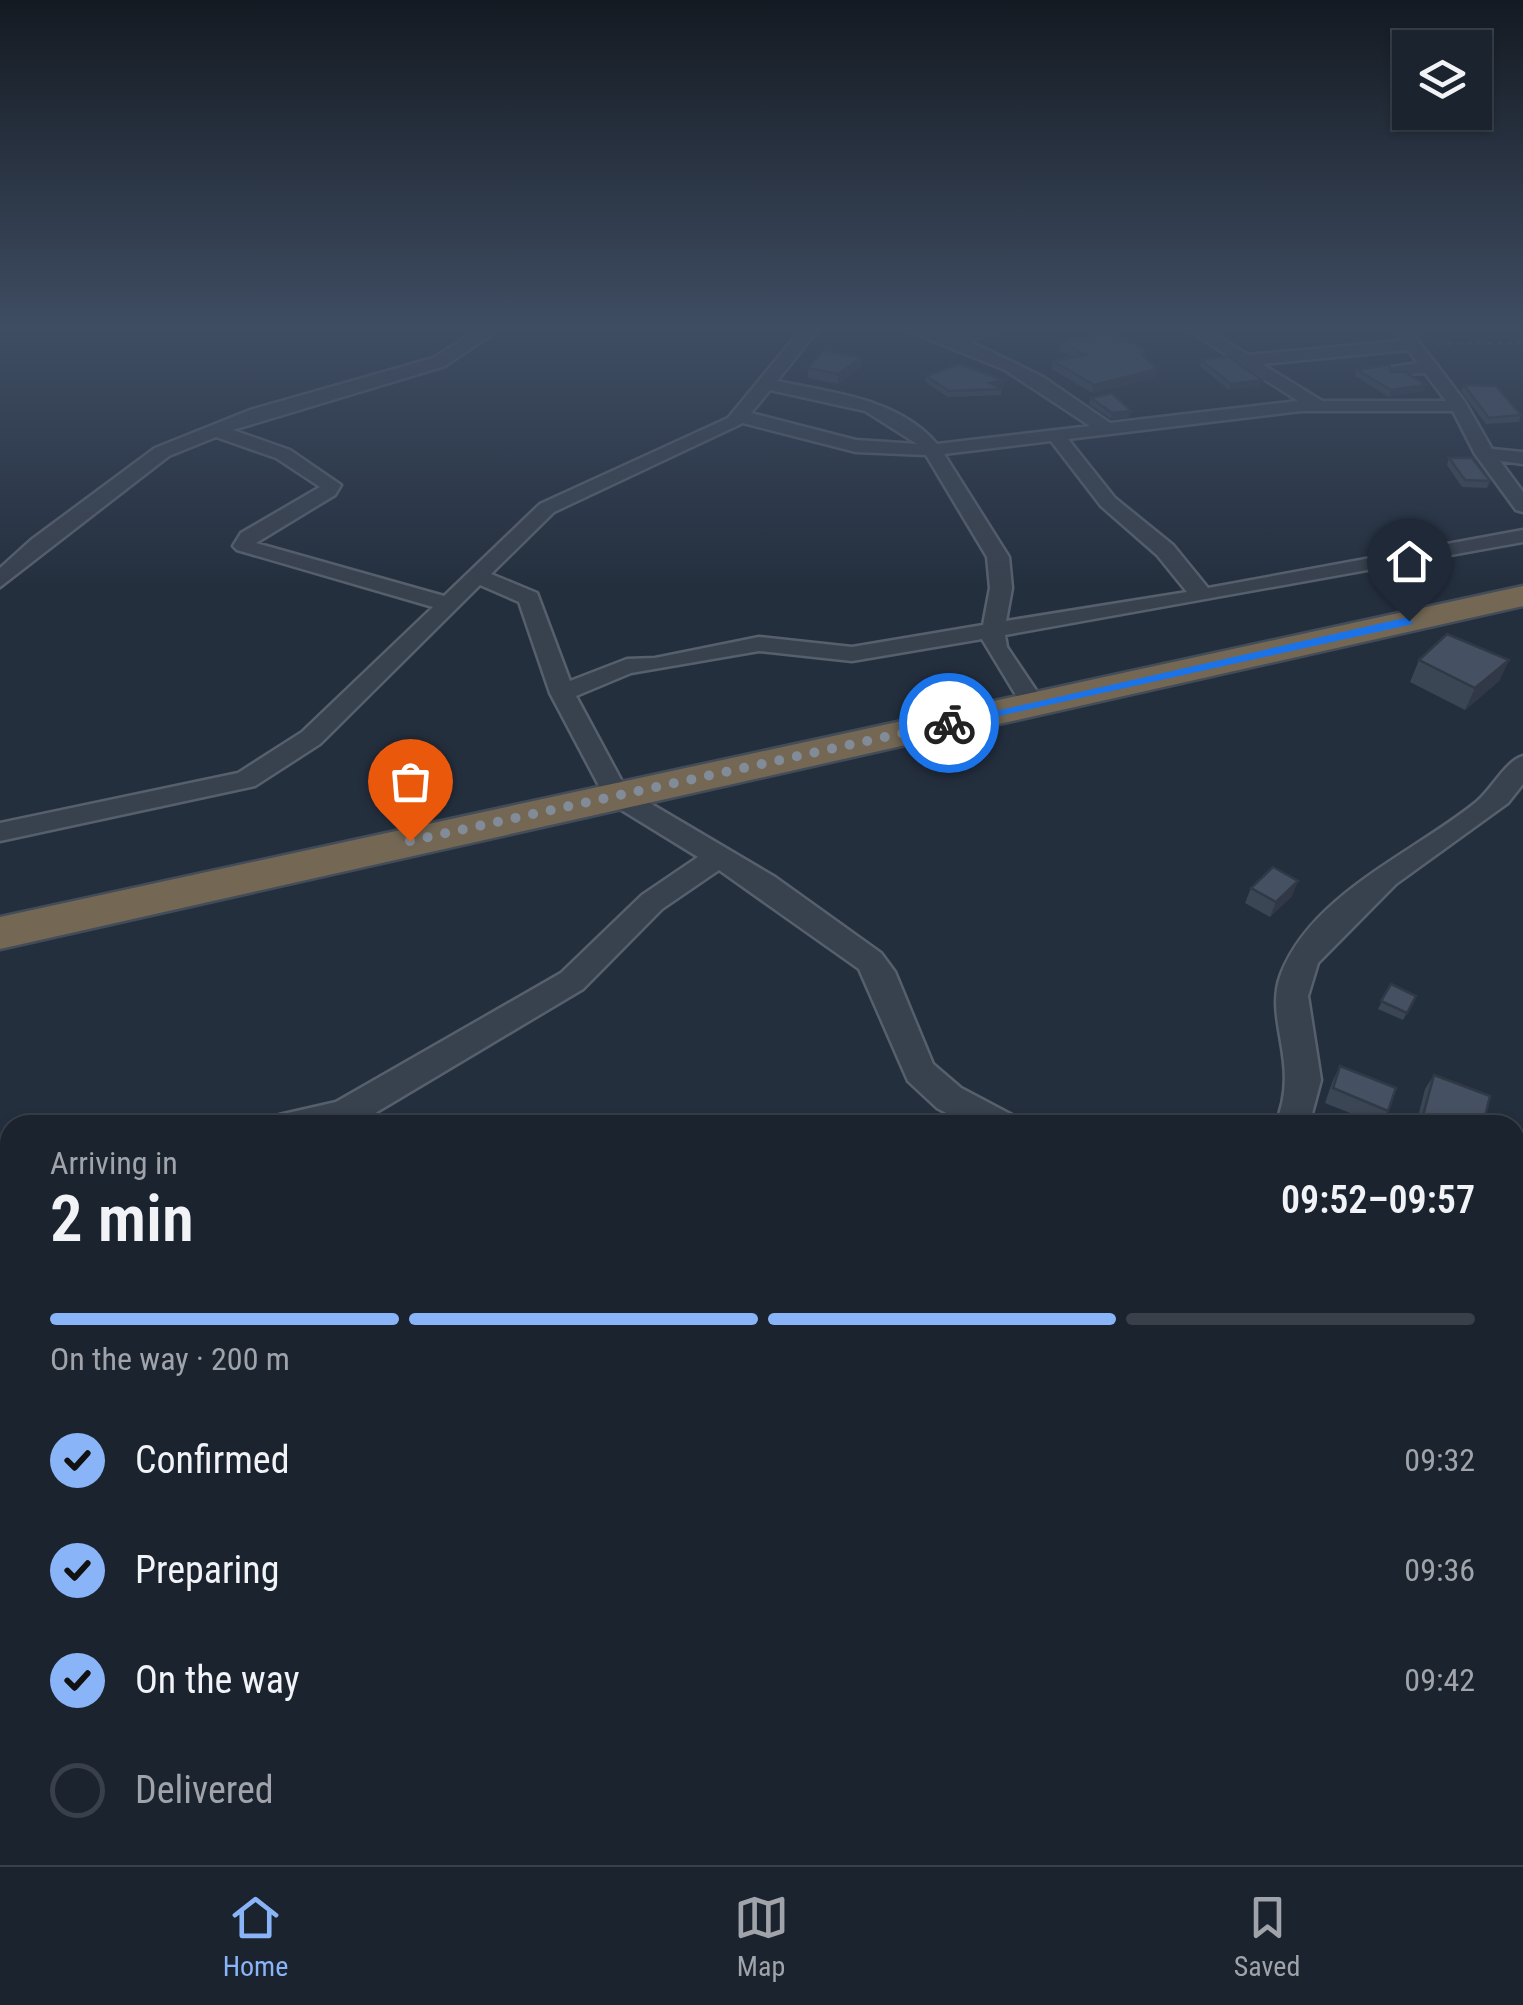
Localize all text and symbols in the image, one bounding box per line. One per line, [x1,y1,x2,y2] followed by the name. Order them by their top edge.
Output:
[1392,30,1492,130] map controls
[1392,30,1492,130] button: layers
[1367,519,1452,622] pin
[1382,534,1437,589] icon: home
[899,673,999,773] courier
[922,696,977,751] icon: bike
[368,739,453,842] pin
[383,754,438,809] icon: bag
[50,1144,178,1182] text: Arriving in
[1281,1178,1475,1222] text: 09:52–09:57
[50,1181,194,1257] text: 2 min
[50,1340,290,1378] text: On the way · 200 m
[50,1433,105,1488] icon: check
[135,1438,290,1482] text: Confirmed
[1404,1441,1475,1479] text: 09:32
[50,1543,105,1598] icon: check
[135,1548,280,1592] text: Preparing
[1404,1551,1475,1589] text: 09:36
[50,1653,105,1708] icon: check
[135,1658,300,1702] text: On the way
[1404,1661,1475,1699] text: 09:42
[135,1768,274,1812] text: Delivered
[223,1890,288,1983] tab: Home
[734,1890,789,1983] tab: Map
[1234,1890,1300,1983] tab: Saved

